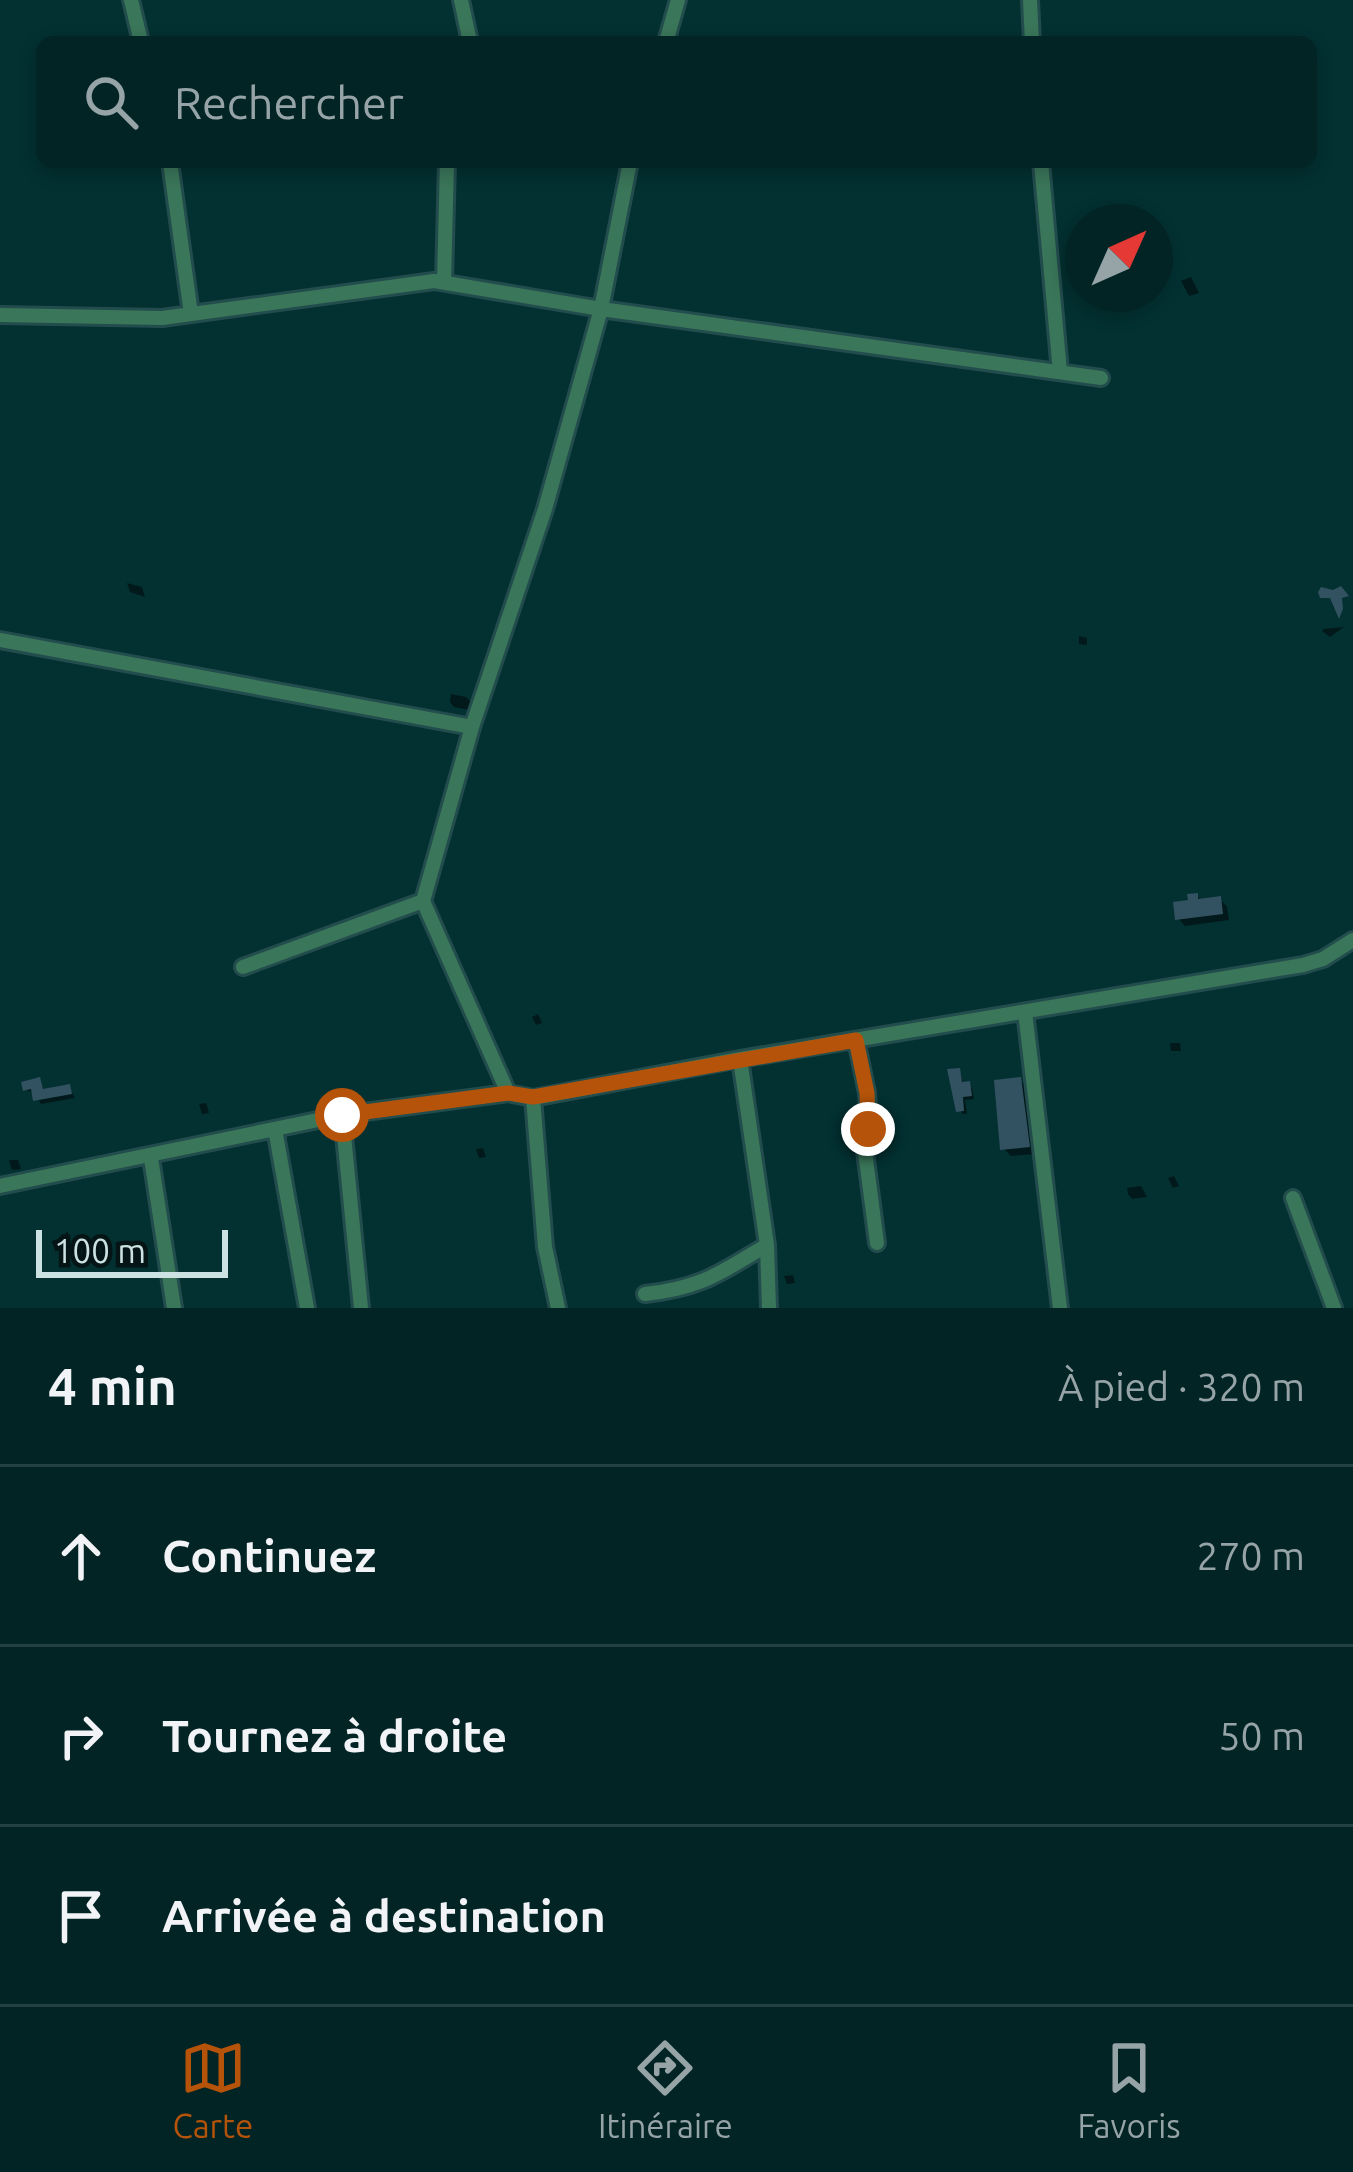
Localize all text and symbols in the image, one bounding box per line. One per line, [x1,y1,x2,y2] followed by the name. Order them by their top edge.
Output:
[36,36,1317,168] search box
[78,69,144,135] icon: search
[174,77,404,128] text: Rechercher
[1065,204,1173,312] north arrow
[315,1088,369,1142] route start
[841,1102,895,1156] route end
[36,1224,228,1277] scale bar
[54,1232,146,1269] text: 100 m
[48,1357,177,1415] text: 4 min
[1058,1365,1305,1408] text: À pied · 320 m
[48,1523,114,1589] icon: ahead
[162,1530,376,1581] text: Continuez
[1196,1534,1305,1577] text: 270 m
[48,1703,114,1769] icon: right
[162,1710,507,1761] text: Tournez à droite
[1218,1714,1305,1757] text: 50 m
[48,1883,114,1949] icon: arrive
[162,1890,606,1941] text: Arrivée à destination
[172,2035,253,2144] tab: Carte
[598,2035,733,2144] tab: Itinéraire
[1077,2035,1181,2144] tab: Favoris

